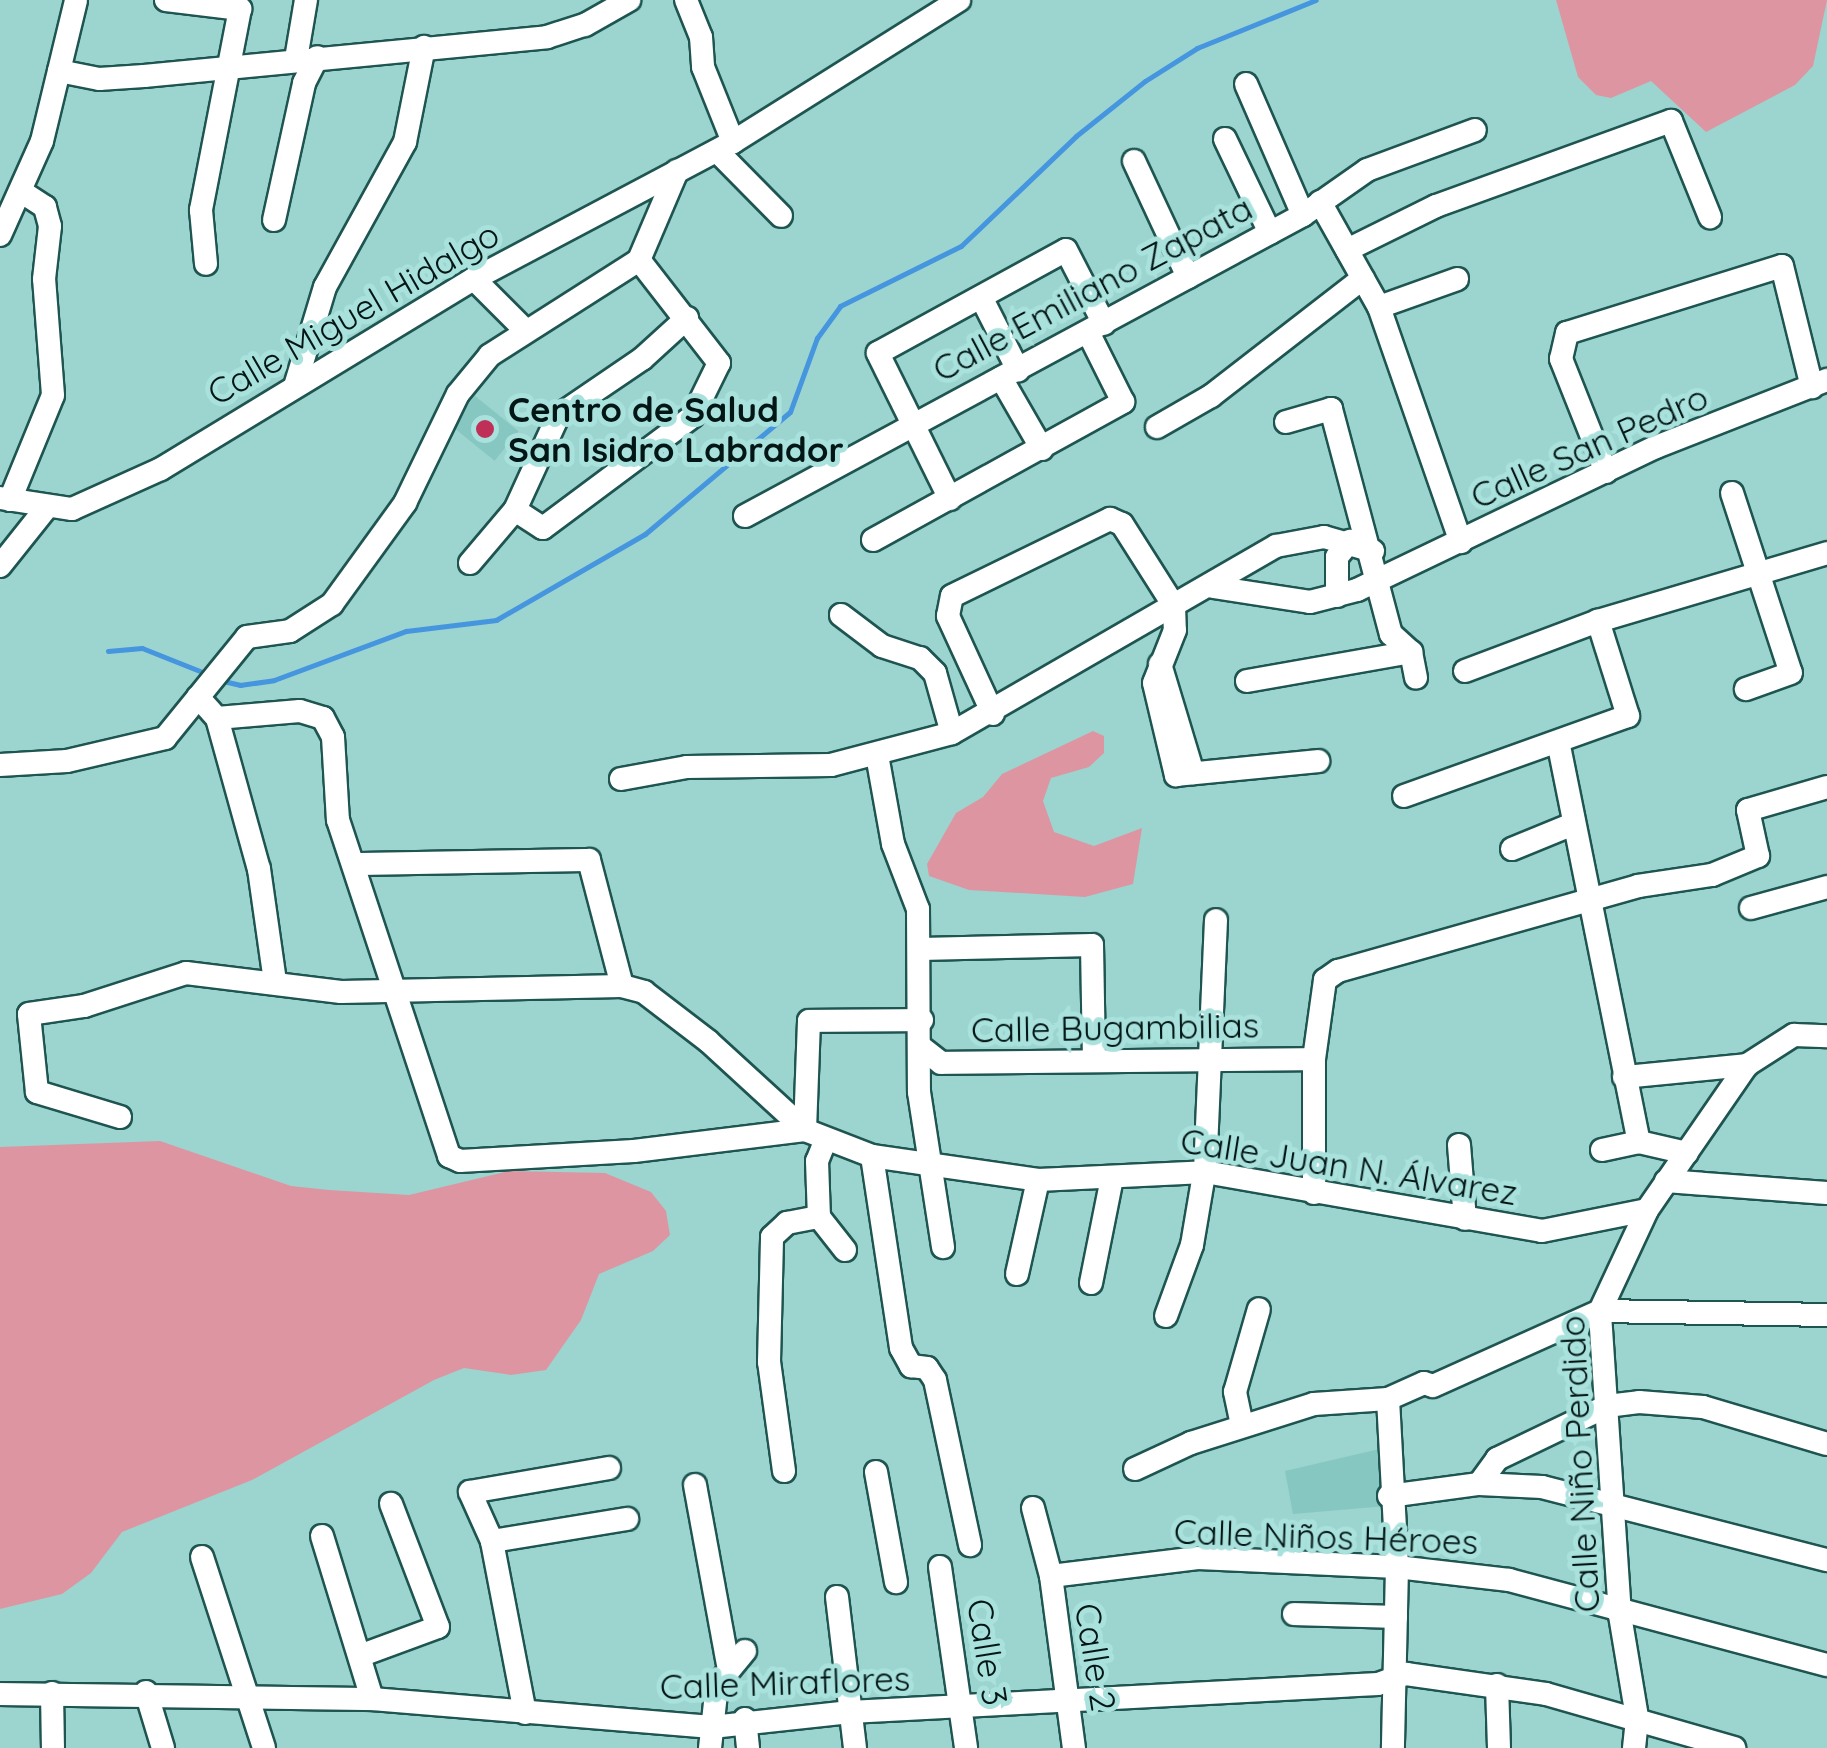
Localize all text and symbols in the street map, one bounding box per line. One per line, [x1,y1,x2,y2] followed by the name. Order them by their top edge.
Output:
[925,186,1259,390] street label: Calle Emiliano Zapata
[200,212,506,414] street label: Calle Miguel Hidalgo
[1464,375,1714,517] street label: Calle San Pedro
[508,388,844,470] place label: Centro de Salud San Isidro Labrador
[472,416,498,442] marker: Centro de Salud San Isidro Labrador
[971,1003,1259,1051] street label: Calle Bugambilias
[1178,1119,1520,1213] street label: Calle Juan N. Álvarez
[1550,1315,1608,1613] street label: Calle Niño Perdido
[1173,1510,1479,1562] street label: Calle Niños Héroes
[959,1596,1017,1708] street label: Calle 3
[1067,1600,1125,1714] street label: Calle 2
[659,1657,911,1707] street label: Calle Miraflores

